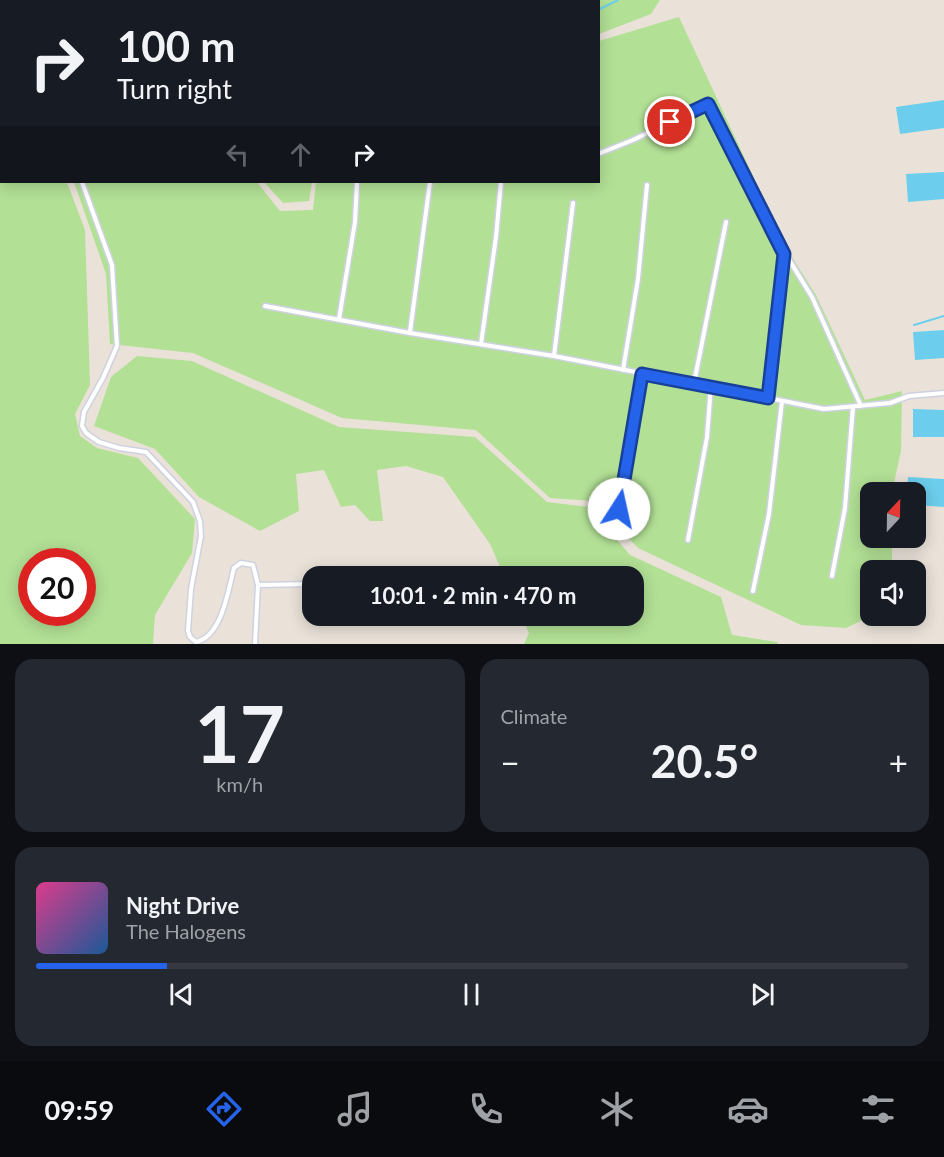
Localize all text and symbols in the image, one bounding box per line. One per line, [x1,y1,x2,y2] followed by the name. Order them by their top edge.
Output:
[117,21,235,71] text: 100 m
[18,24,96,102] icon: right
[117,72,232,105] text: Turn right
[644,96,695,147] pin
[653,105,686,138] icon: arrive
[221,138,254,171] icon: left
[284,138,317,171] icon: ahead
[347,138,380,171] icon: right
[587,477,651,541] position arrow
[860,482,926,548] north arrow
[860,482,926,626] map controls
[18,548,96,626] speed limit sign: 20
[860,560,926,626] button: sound
[370,582,576,609] text: 10:01 · 2 min · 470 m
[195,686,285,780] text: 17
[501,704,567,728] text: Climate
[650,734,758,788] text: 20.5°
[501,742,520,782] text: −
[889,742,908,782] text: +
[216,772,263,796] text: km/h
[126,892,239,919] text: Night Drive
[126,919,246,943] text: The Halogens
[165,978,198,1011] icon: previous
[455,978,488,1011] icon: pause
[746,978,779,1011] icon: next
[203,1088,245,1130] icon: directions
[334,1088,376,1130] icon: music
[465,1088,507,1130] icon: phone
[596,1088,638,1130] icon: climate
[727,1088,769,1130] icon: car
[857,1088,899,1130] icon: filters
[44,1093,114,1126] text: 09:59

